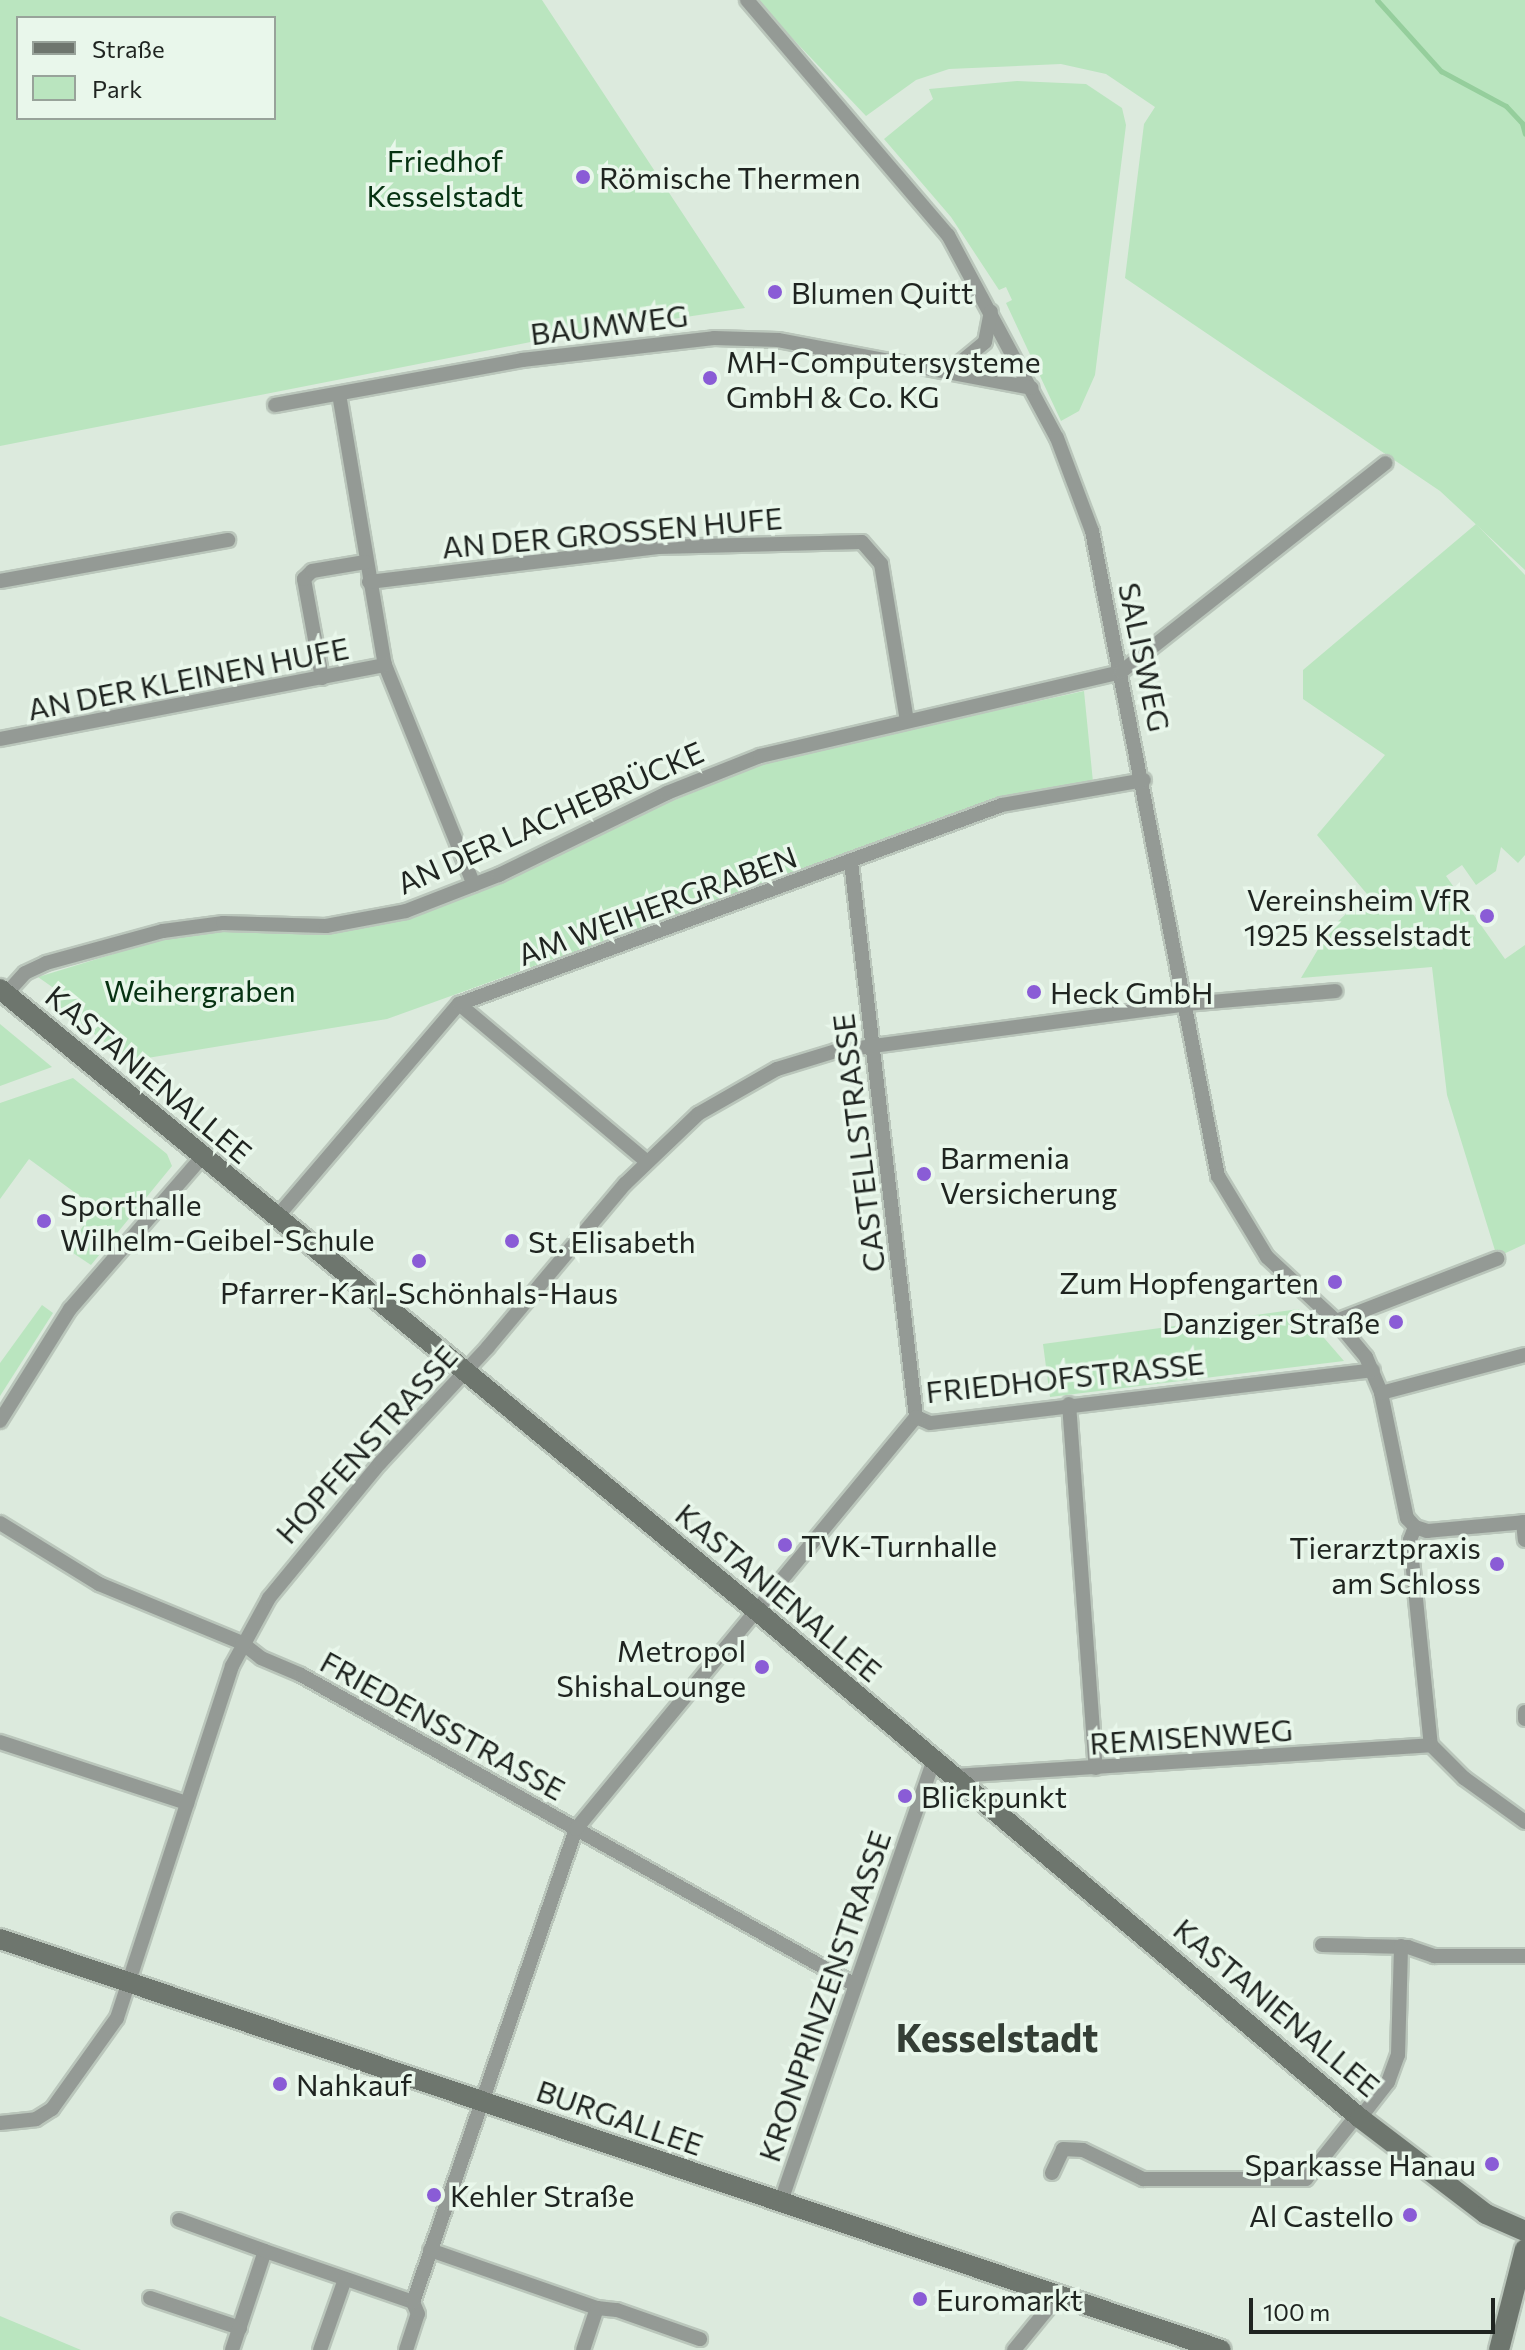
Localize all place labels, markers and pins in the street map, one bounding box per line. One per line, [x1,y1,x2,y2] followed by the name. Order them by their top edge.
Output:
[599,159,861,195] place label: Römische Thermen
[574,168,592,186] marker: Römische Thermen
[791,274,973,310] place label: Blumen Quitt
[766,283,784,301] marker: Blumen Quitt
[726,343,1041,414] place label: MH-Computersysteme GmbH & Co. KG
[701,369,719,387] marker: MH-Computersysteme GmbH & Co. KG
[1244,881,1471,952] place label: Vereinsheim VfR 1925 Kesselstadt
[1478,907,1496,925] marker: Vereinsheim VfR 1925 Kesselstadt
[1050,974,1214,1010] place label: Heck GmbH
[1025,983,1043,1001] marker: Heck GmbH
[940,1139,1117,1210] place label: Barmenia Versicherung
[915,1165,933,1183] marker: Barmenia Versicherung
[60,1186,375,1256] place label: Sporthalle Wilhelm-Geibel-Schule
[35,1212,53,1230] marker: Sporthalle Wilhelm-Geibel-Schule
[528,1223,696,1259] place label: St. Elisabeth
[503,1232,521,1250] marker: St. Elisabeth
[410,1252,428,1270] marker: Pfarrer-Karl-Schönhals-Haus
[1059,1264,1319,1300] place label: Zum Hopfengarten
[1326,1273,1344,1291] marker: Zum Hopfengarten
[220,1274,618,1310] place label: Pfarrer-Karl-Schönhals-Haus
[1162,1304,1380,1340] place label: Danziger Straße
[1387,1313,1405,1331] marker: Danziger Straße
[801,1527,997,1563] place label: TVK-Turnhalle
[1289,1529,1481,1600] place label: Tierarztpraxis am Schloss
[776,1536,794,1554] marker: TVK-Turnhalle
[1488,1555,1506,1573] marker: Tierarztpraxis am Schloss
[556,1632,746,1702] place label: Metropol ShishaLounge
[753,1658,771,1676] marker: Metropol ShishaLounge
[921,1778,1067,1814] place label: Blickpunkt
[896,1787,914,1805] marker: Blickpunkt
[296,2066,412,2102] place label: Nahkauf
[271,2075,289,2093] marker: Nahkauf
[1244,2146,1476,2182] place label: Sparkasse Hanau
[1483,2155,1501,2173] marker: Sparkasse Hanau
[450,2177,634,2213] place label: Kehler Straße
[425,2186,443,2204] marker: Kehler Straße
[1249,2197,1394,2233] place label: Al Castello
[1401,2206,1419,2224] marker: Al Castello
[936,2281,1082,2317] place label: Euromarkt
[911,2290,929,2308] marker: Euromarkt

